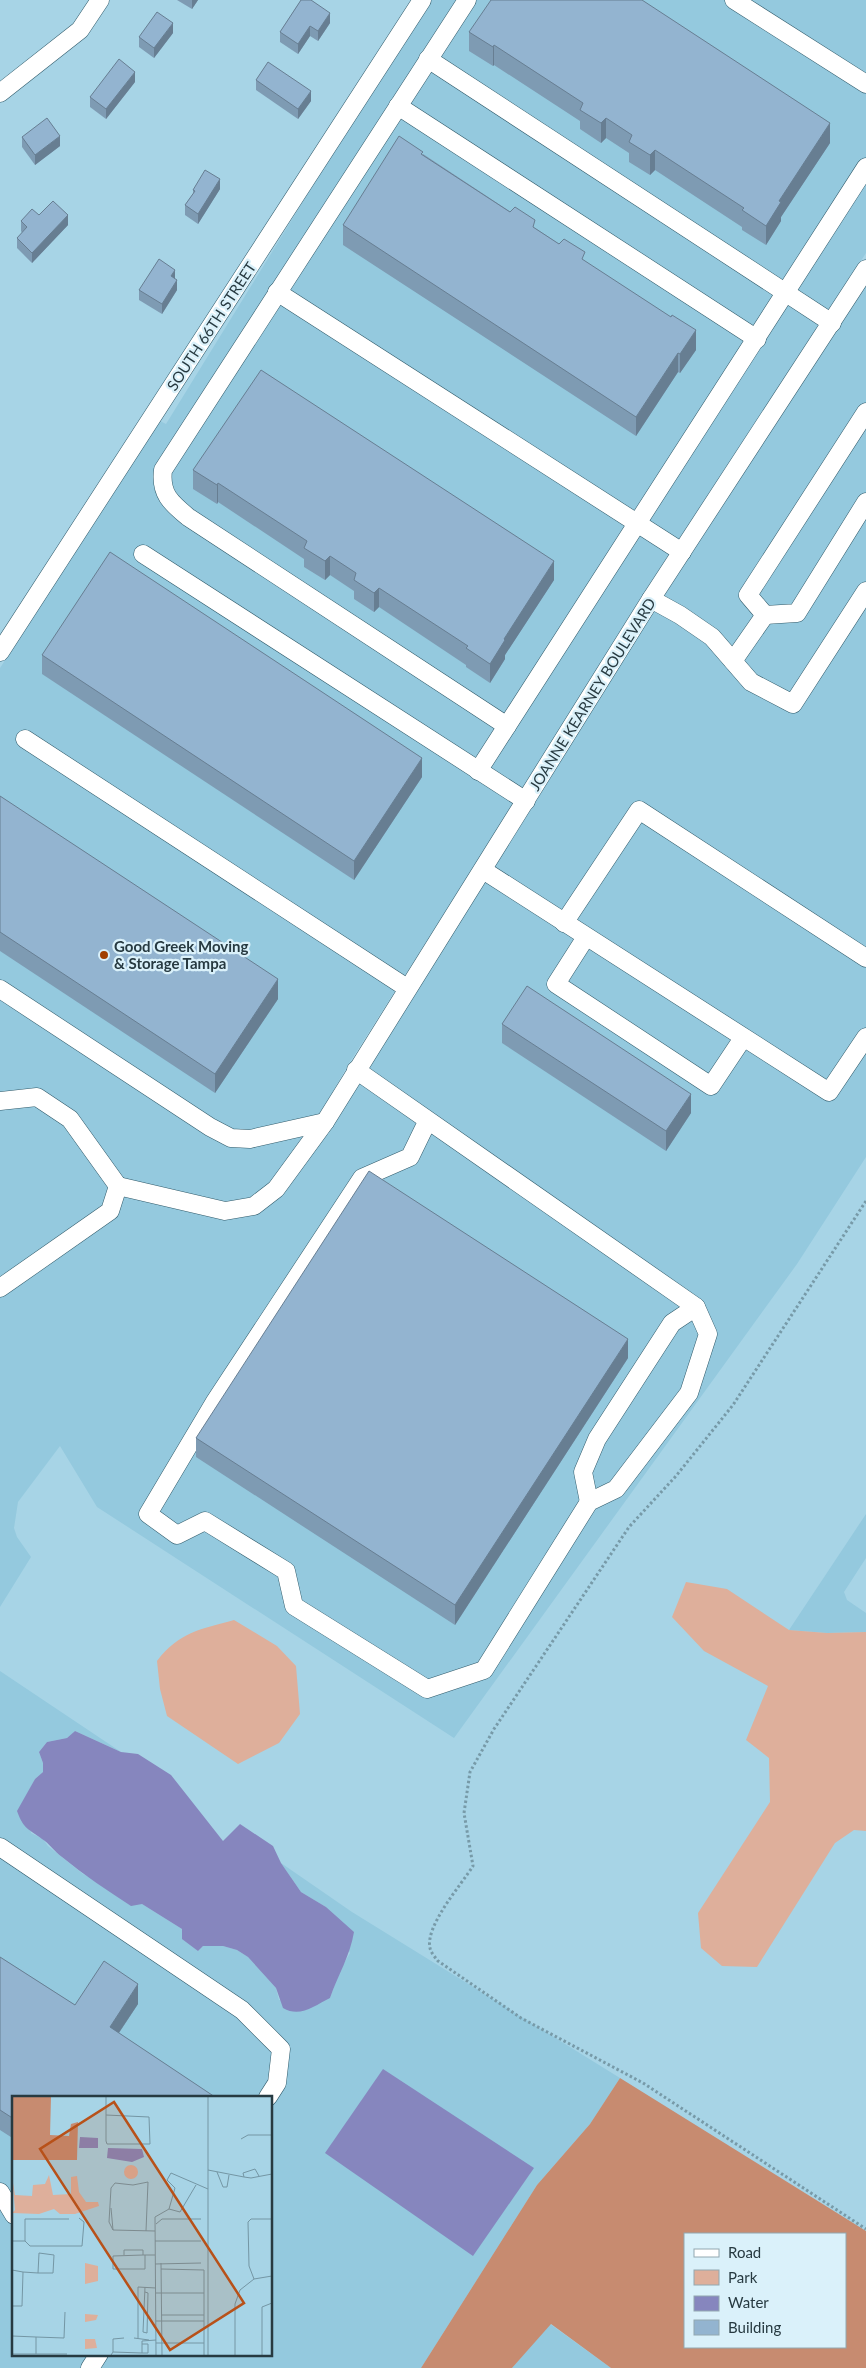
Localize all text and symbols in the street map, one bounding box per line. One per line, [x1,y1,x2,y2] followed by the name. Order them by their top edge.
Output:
[163,258,259,394] street label: SOUTH 66TH STREET
[525,594,659,794] street label: JOANNE KEARNEY BOULEVARD
[114,937,249,972] place label: Good Greek Moving & Storage Tampa
[98,949,110,961] marker: Good Greek Moving & Storage Tampa
[12,2096,272,2356] inset map
[684,2233,846,2348] legend
[728,2243,761,2261] text: Road
[728,2268,758,2286] text: Park
[728,2293,769,2311] text: Water
[728,2318,781,2336] text: Building

